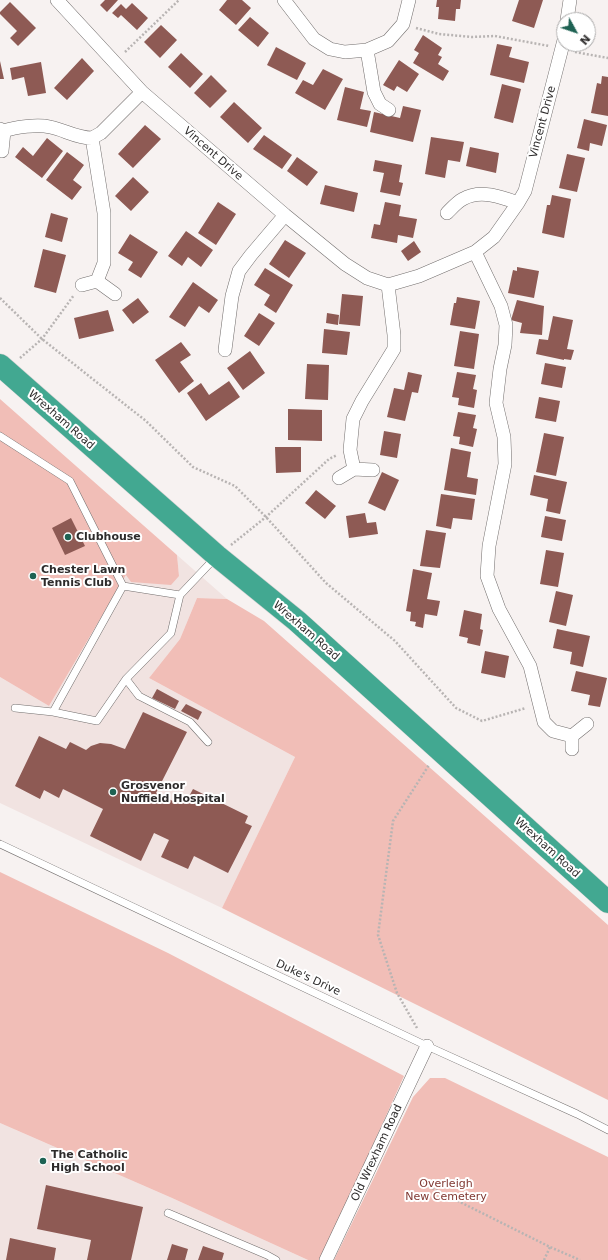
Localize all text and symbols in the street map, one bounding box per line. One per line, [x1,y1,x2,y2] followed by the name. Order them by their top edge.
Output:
[556,12,596,52] north arrow
[577,32,593,47] text: N
[527,84,559,160] street label: Vincent Drive
[181,125,245,183] street label: Vincent Drive
[25,388,97,452] street label: Wrexham Road
[76,530,141,544] place label: Clubhouse
[63,532,73,542] marker: Clubhouse
[41,563,125,589] place label: Chester Lawn Tennis Club
[28,571,38,581] marker: Chester Lawn Tennis Club
[270,599,342,663] street label: Wrexham Road
[121,779,225,805] place label: Grosvenor Nuffield Hospital
[108,787,118,797] marker: Grosvenor Nuffield Hospital
[512,815,582,881] street label: Wrexham Road
[274,957,342,999] street label: Duke's Drive
[349,1102,405,1204] street label: Old Wrexham Road
[51,1148,128,1174] place label: The Catholic High School
[38,1156,48,1166] marker: The Catholic High School
[405,1177,487,1203] park label: Overleigh New Cemetery

